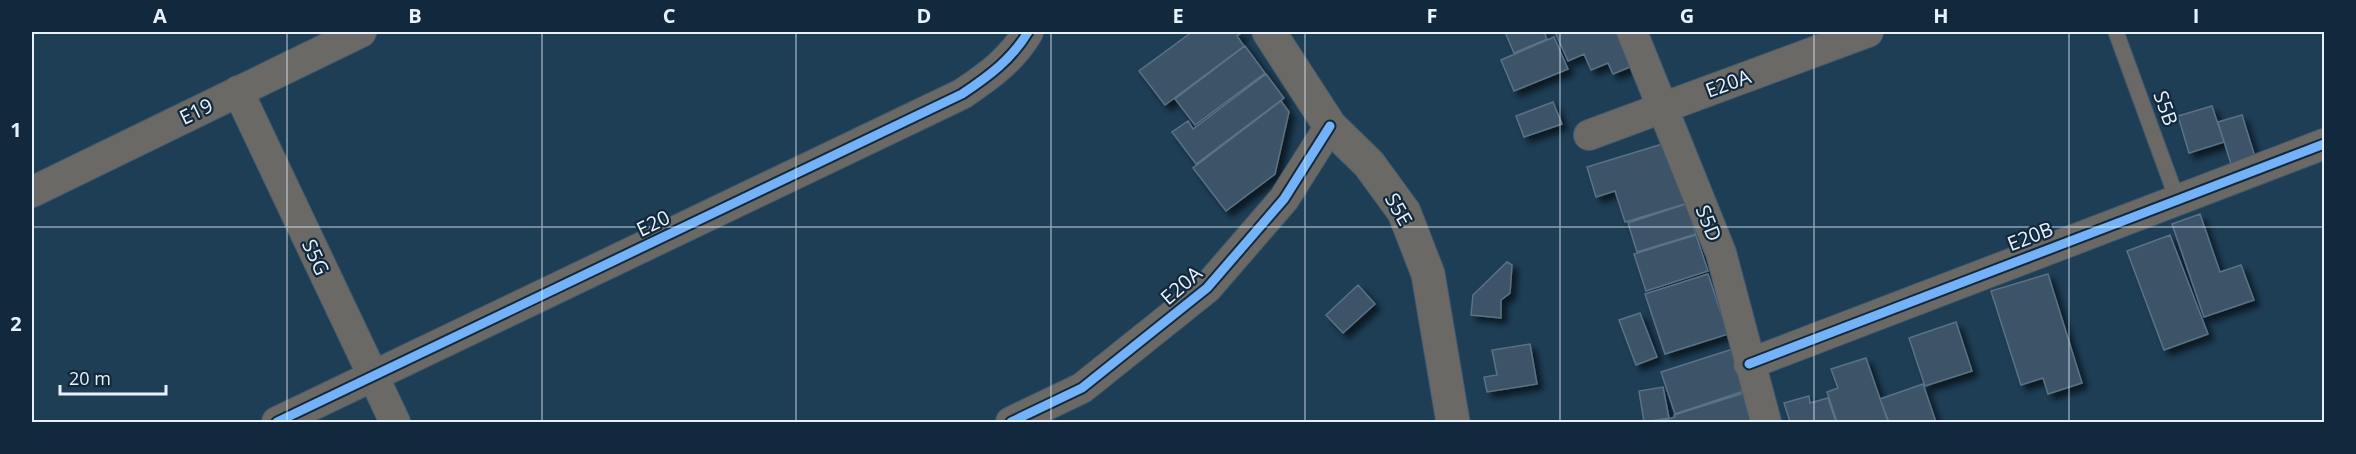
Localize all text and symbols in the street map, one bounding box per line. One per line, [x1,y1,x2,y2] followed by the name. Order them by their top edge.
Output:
[153,2,167,29] text: A
[408,2,422,29] text: B
[663,2,676,29] text: C
[917,2,931,29] text: D
[1172,2,1184,29] text: E
[1427,2,1437,29] text: F
[1680,2,1694,29] text: G
[1933,2,1949,29] text: H
[2193,2,2199,29] text: I
[1701,62,1755,104] street label: E20A
[2147,87,2185,129] street label: S5B
[175,91,217,131] street label: E19
[10,116,22,143] text: 1
[1379,188,1419,230] street label: S5E
[1690,201,1728,245] street label: S5D
[632,203,674,243] street label: E20
[2003,215,2057,257] street label: E20B
[296,235,336,279] street label: S5G
[1155,259,1208,310] street label: E20A
[10,310,22,337] text: 2
[60,358,166,396] scale bar
[69,366,111,390] text: 20 m

